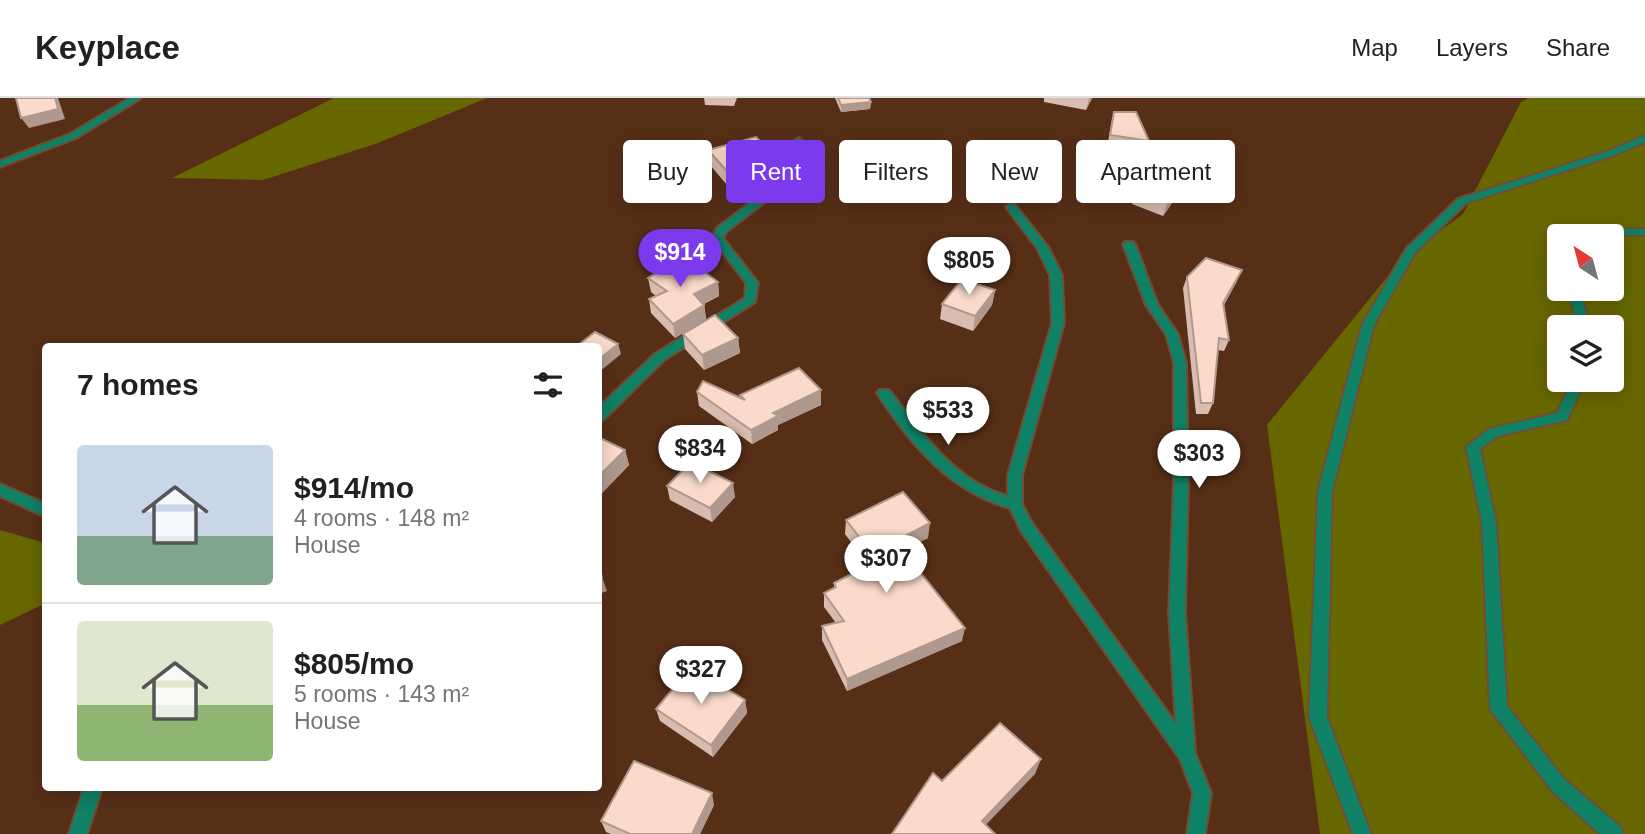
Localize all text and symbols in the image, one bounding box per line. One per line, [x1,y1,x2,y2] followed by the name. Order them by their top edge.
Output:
[35,29,180,66] text: Keyplace
[1351,34,1398,61] text: Map
[1436,34,1508,61] text: Layers
[1546,34,1610,61] text: Share
[623,140,712,203] chip: Buy
[726,140,825,203] chip: Rent
[839,140,952,203] chip: Filters
[966,140,1062,203] chip: New
[1076,140,1235,203] chip: Apartment
[1547,224,1624,301] north arrow
[1547,224,1624,392] map controls
[639,230,721,289] pin: $914
[928,238,1010,297] pin: $805
[654,239,706,265] text: $914
[943,247,995,273] text: $805
[1547,315,1624,392] button: layers
[529,366,567,404] icon: filters
[77,368,199,401] text: 7 homes
[907,388,989,447] pin: $533
[922,397,974,423] text: $533
[659,426,741,485] pin: $834
[1158,430,1240,490] pin: $303
[674,435,726,461] text: $834
[1173,440,1225,466] text: $303
[294,471,414,504] text: $914/mo
[133,473,217,557] icon: home
[294,505,469,531] text: 4 rooms · 148 m²
[294,532,360,558] text: House
[845,536,927,595] pin: $307
[860,545,912,571] text: $307
[660,646,742,706] pin: $327
[294,647,414,680] text: $805/mo
[133,649,217,733] icon: home
[675,656,727,682] text: $327
[294,681,469,707] text: 5 rooms · 143 m²
[294,708,360,734] text: House

